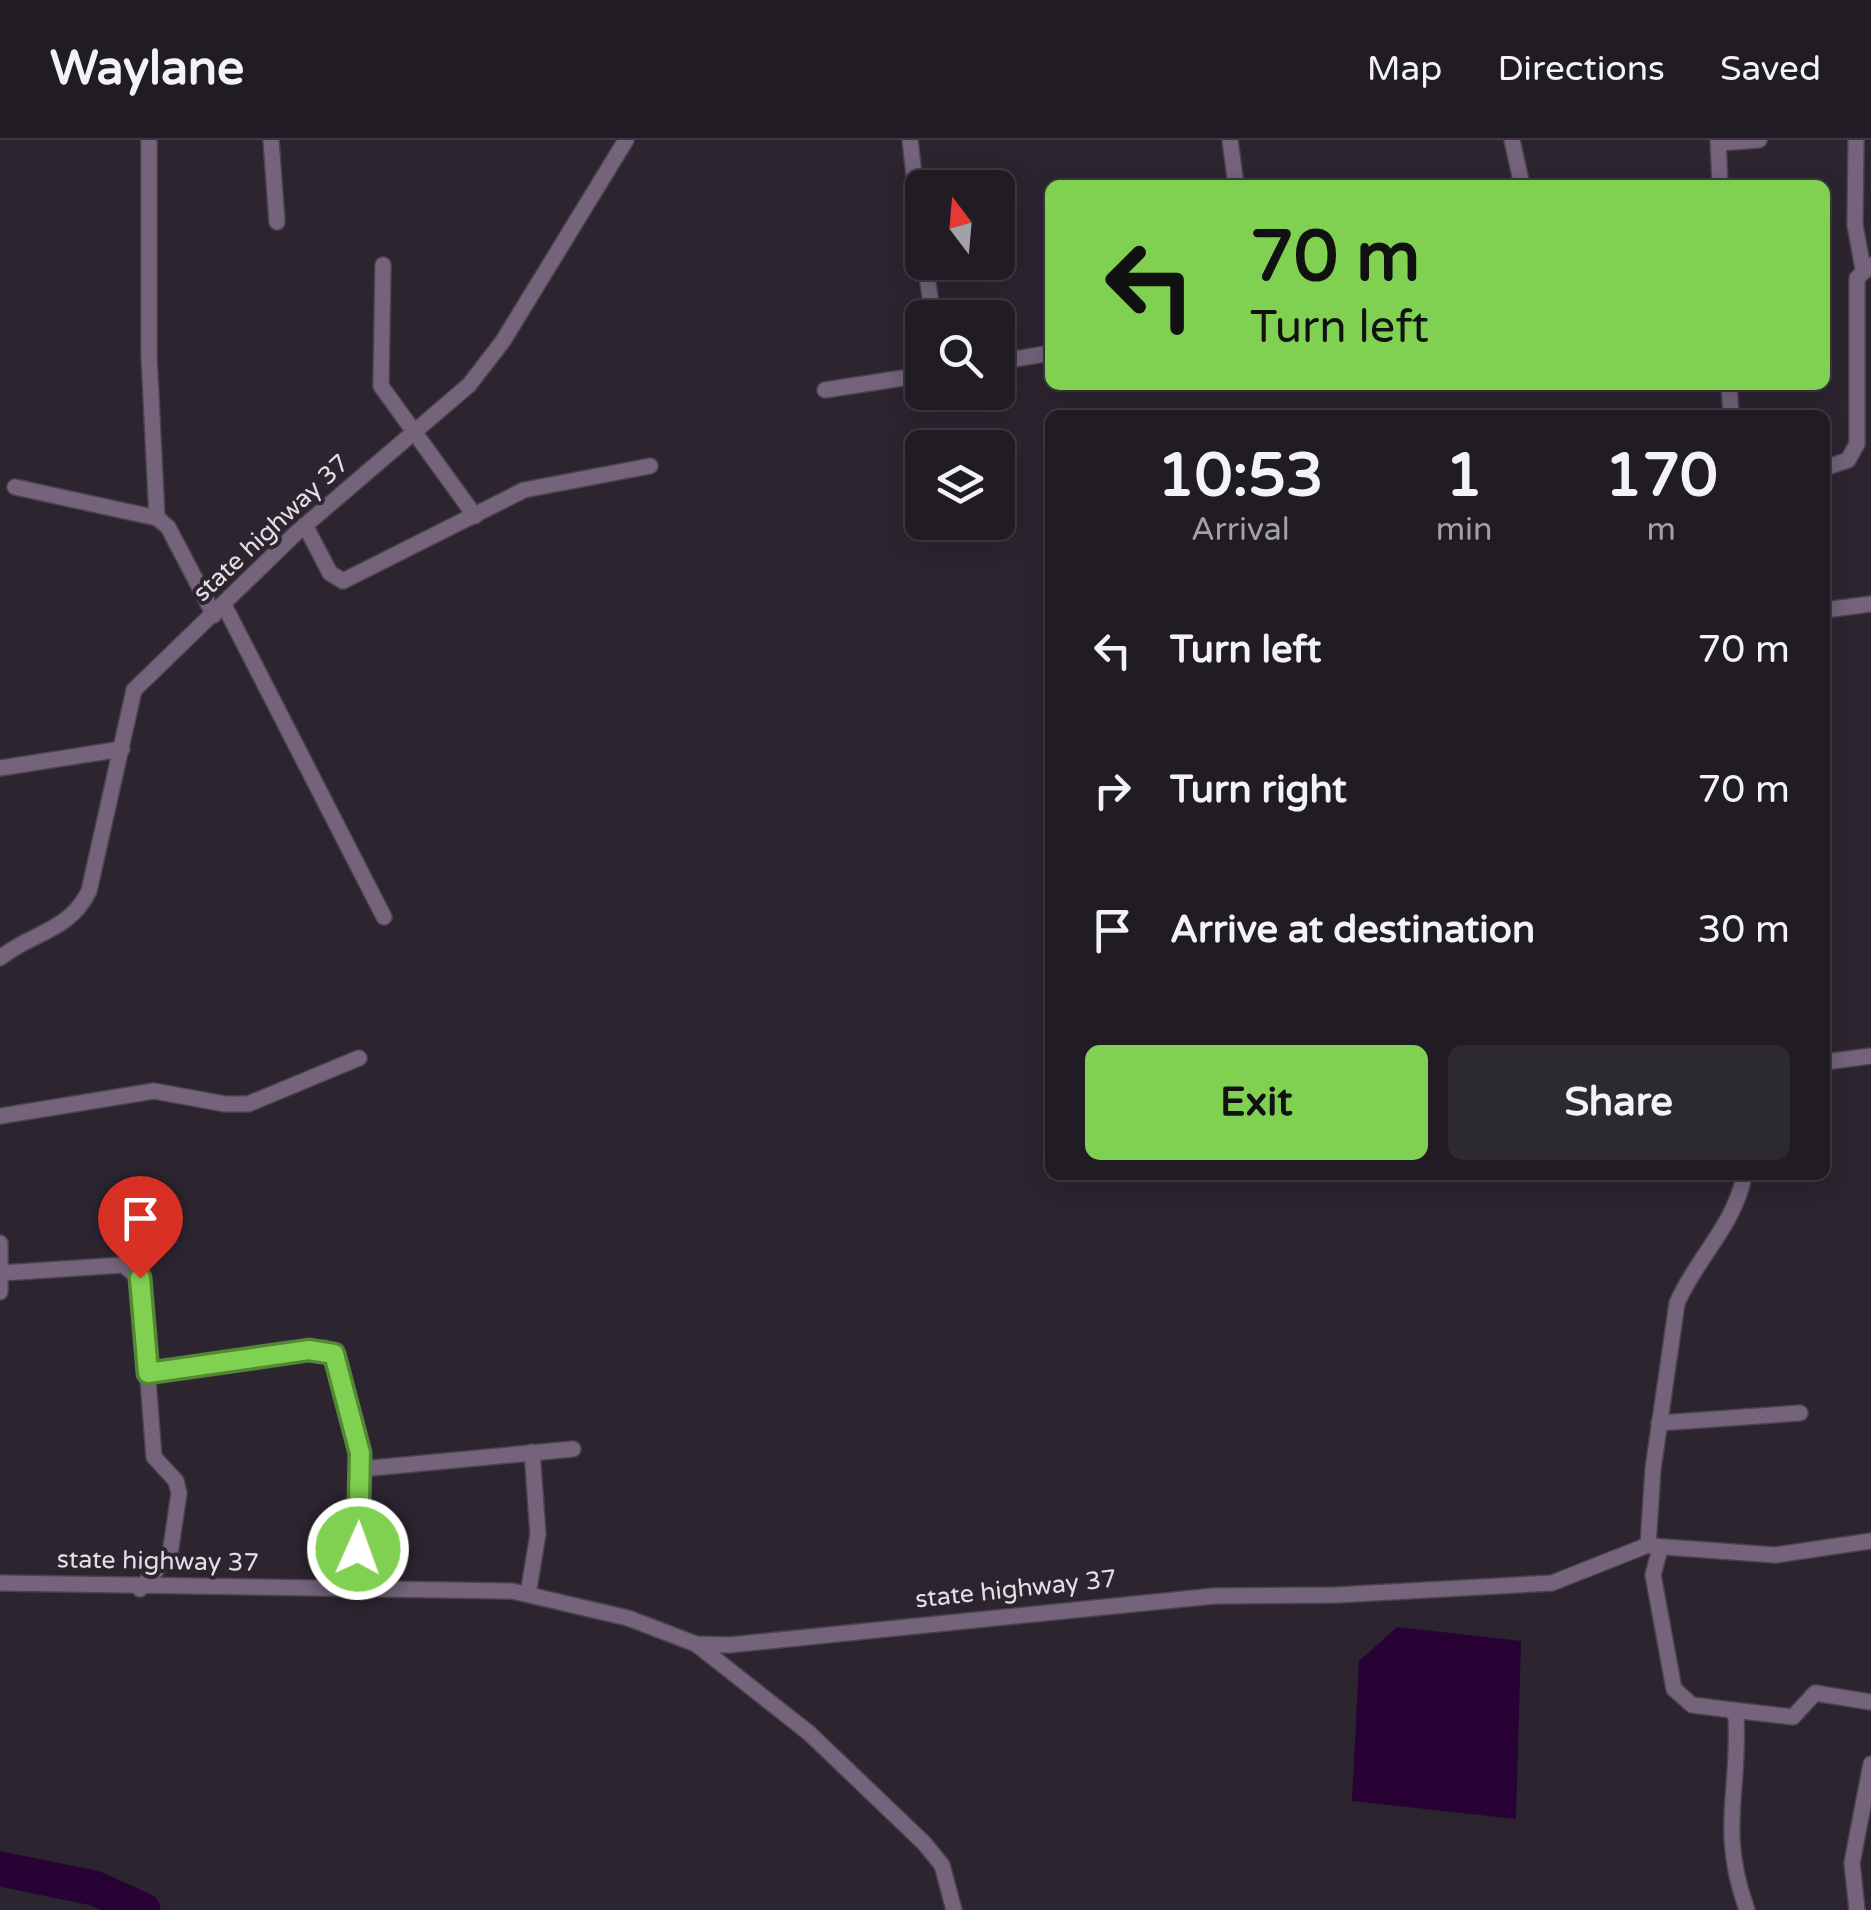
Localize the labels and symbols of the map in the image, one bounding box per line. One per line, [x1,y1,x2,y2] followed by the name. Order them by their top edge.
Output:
[905,170,1015,280] north arrow
[187,448,355,608] street label: state highway 37
[98,1176,183,1279] pin
[306,1497,410,1601] position arrow
[57,1544,259,1578] street label: state highway 37
[914,1564,1118,1614] street label: state highway 37

